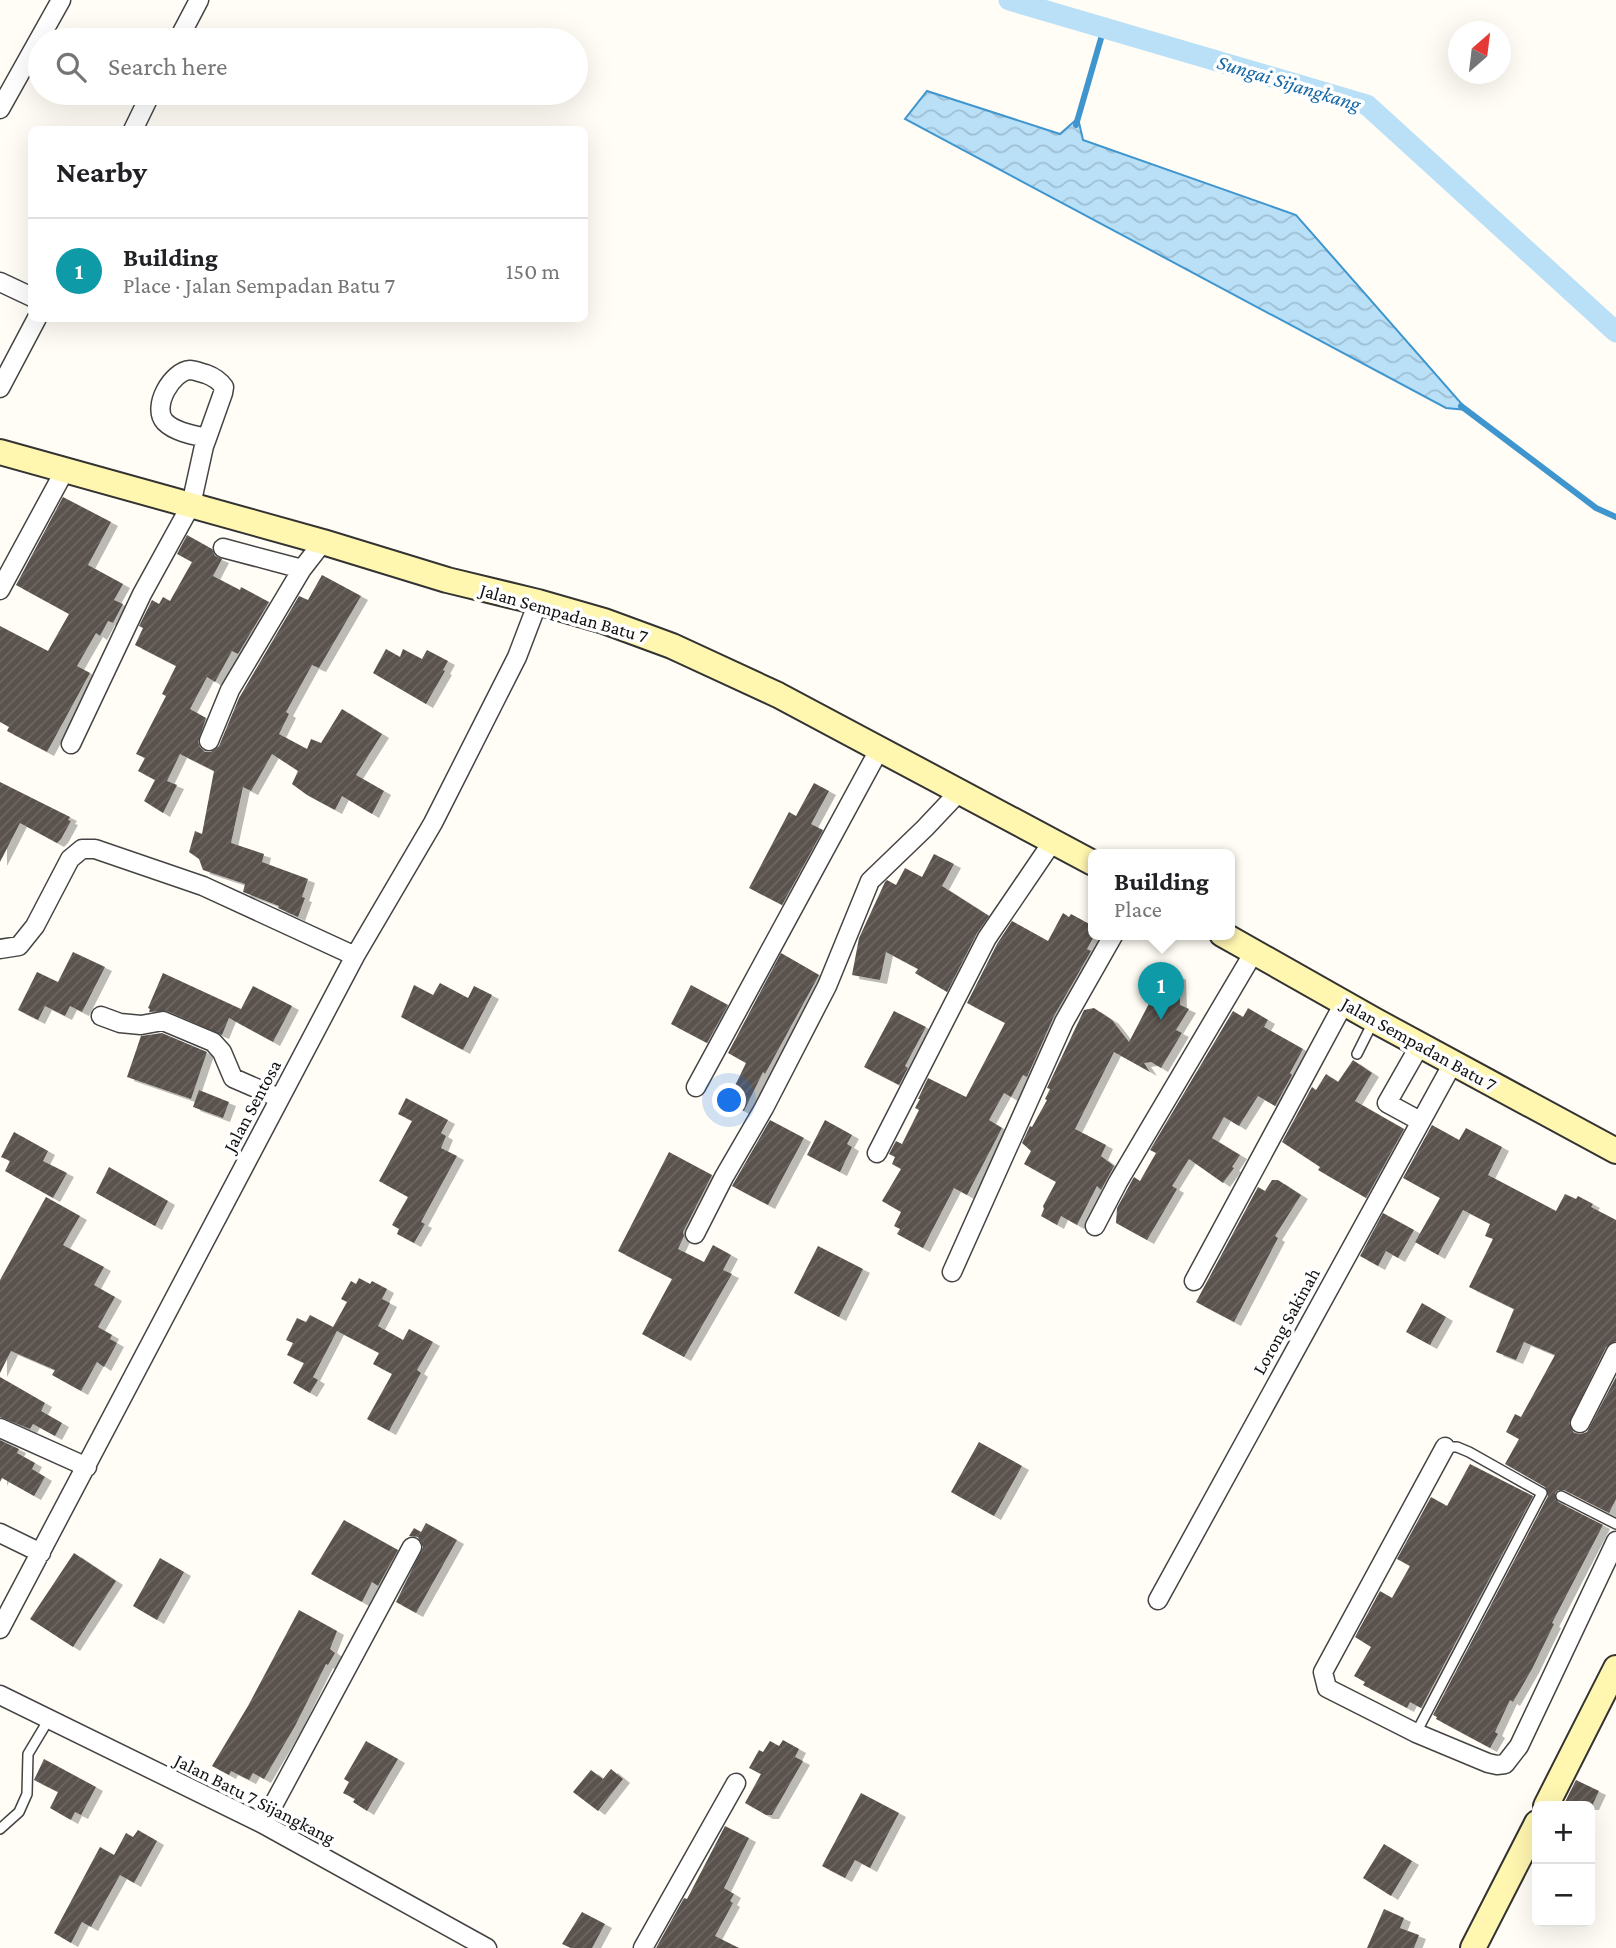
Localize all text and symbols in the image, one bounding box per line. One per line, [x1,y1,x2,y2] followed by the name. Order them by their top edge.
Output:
[1448,21,1511,84] north arrow
[28,28,588,105] search box
[52,48,90,86] icon: search
[1214,50,1364,116] water label: Sungai Sijangkang
[108,52,227,81] text: Search here
[56,155,147,188] text: Nearby
[123,243,218,272] text: Building
[75,258,83,284] text: 1
[506,258,560,284] text: 150 m
[123,272,395,298] text: Place · Jalan Sempadan Batu 7
[476,578,651,647] street label: Jalan Sempadan Batu 7
[1088,849,1235,940] popup
[1114,867,1209,896] text: Building
[1114,896,1162,922] text: Place
[1138,962,1184,1020] pin: 1
[1336,992,1500,1095] street label: Jalan Sempadan Batu 7
[218,1056,285,1157] street label: Jalan Sentosa
[712,1083,746,1117] your location
[1248,1264,1324,1378] street label: Lorong Sakinah
[169,1748,339,1849] street label: Jalan Batu 7 Sijangkang
[1532,1801,1595,1927] map controls
[1532,1801,1595,1864] button: +
[1532,1864,1595,1927] button: −

